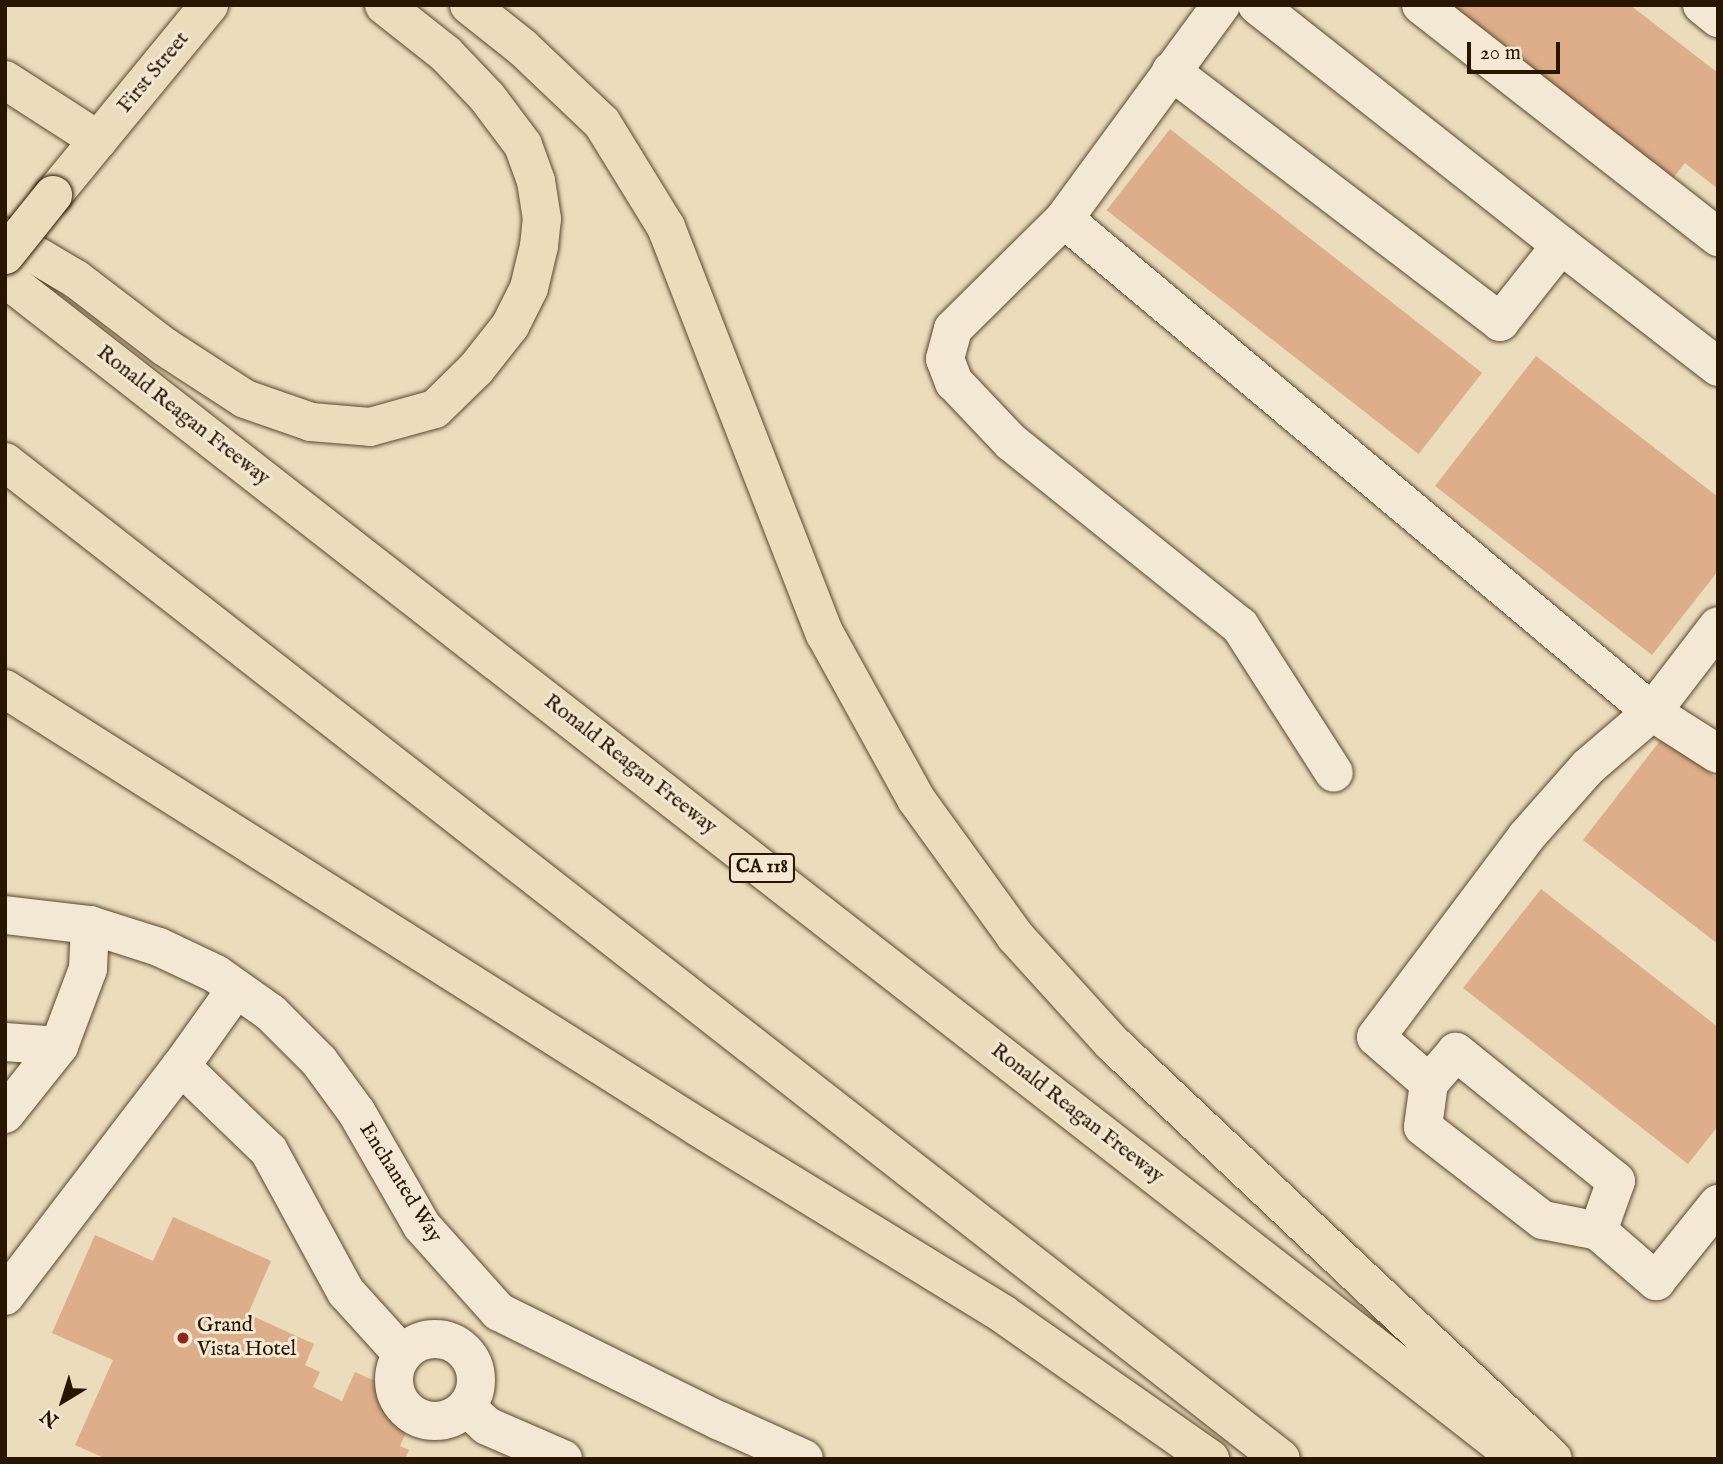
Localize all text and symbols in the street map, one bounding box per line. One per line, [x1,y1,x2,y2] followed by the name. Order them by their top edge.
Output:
[113,27,195,119] street label: First Street
[1471,28,1564,72] scale bar
[1480,40,1521,67] text: 20 m
[91,341,275,491] street label: Ronald Reagan Freeway
[538,690,722,840] street label: Ronald Reagan Freeway
[729,852,795,884] road number: CA 118
[985,1039,1169,1189] street label: Ronald Reagan Freeway
[353,1118,447,1248] street label: Enchanted Way
[197,1313,296,1363] place label: Grand Vista Hotel
[175,1330,191,1346] marker: Grand Vista Hotel
[28,1366,98,1436] north arrow
[36,1403,64,1432] text: N

